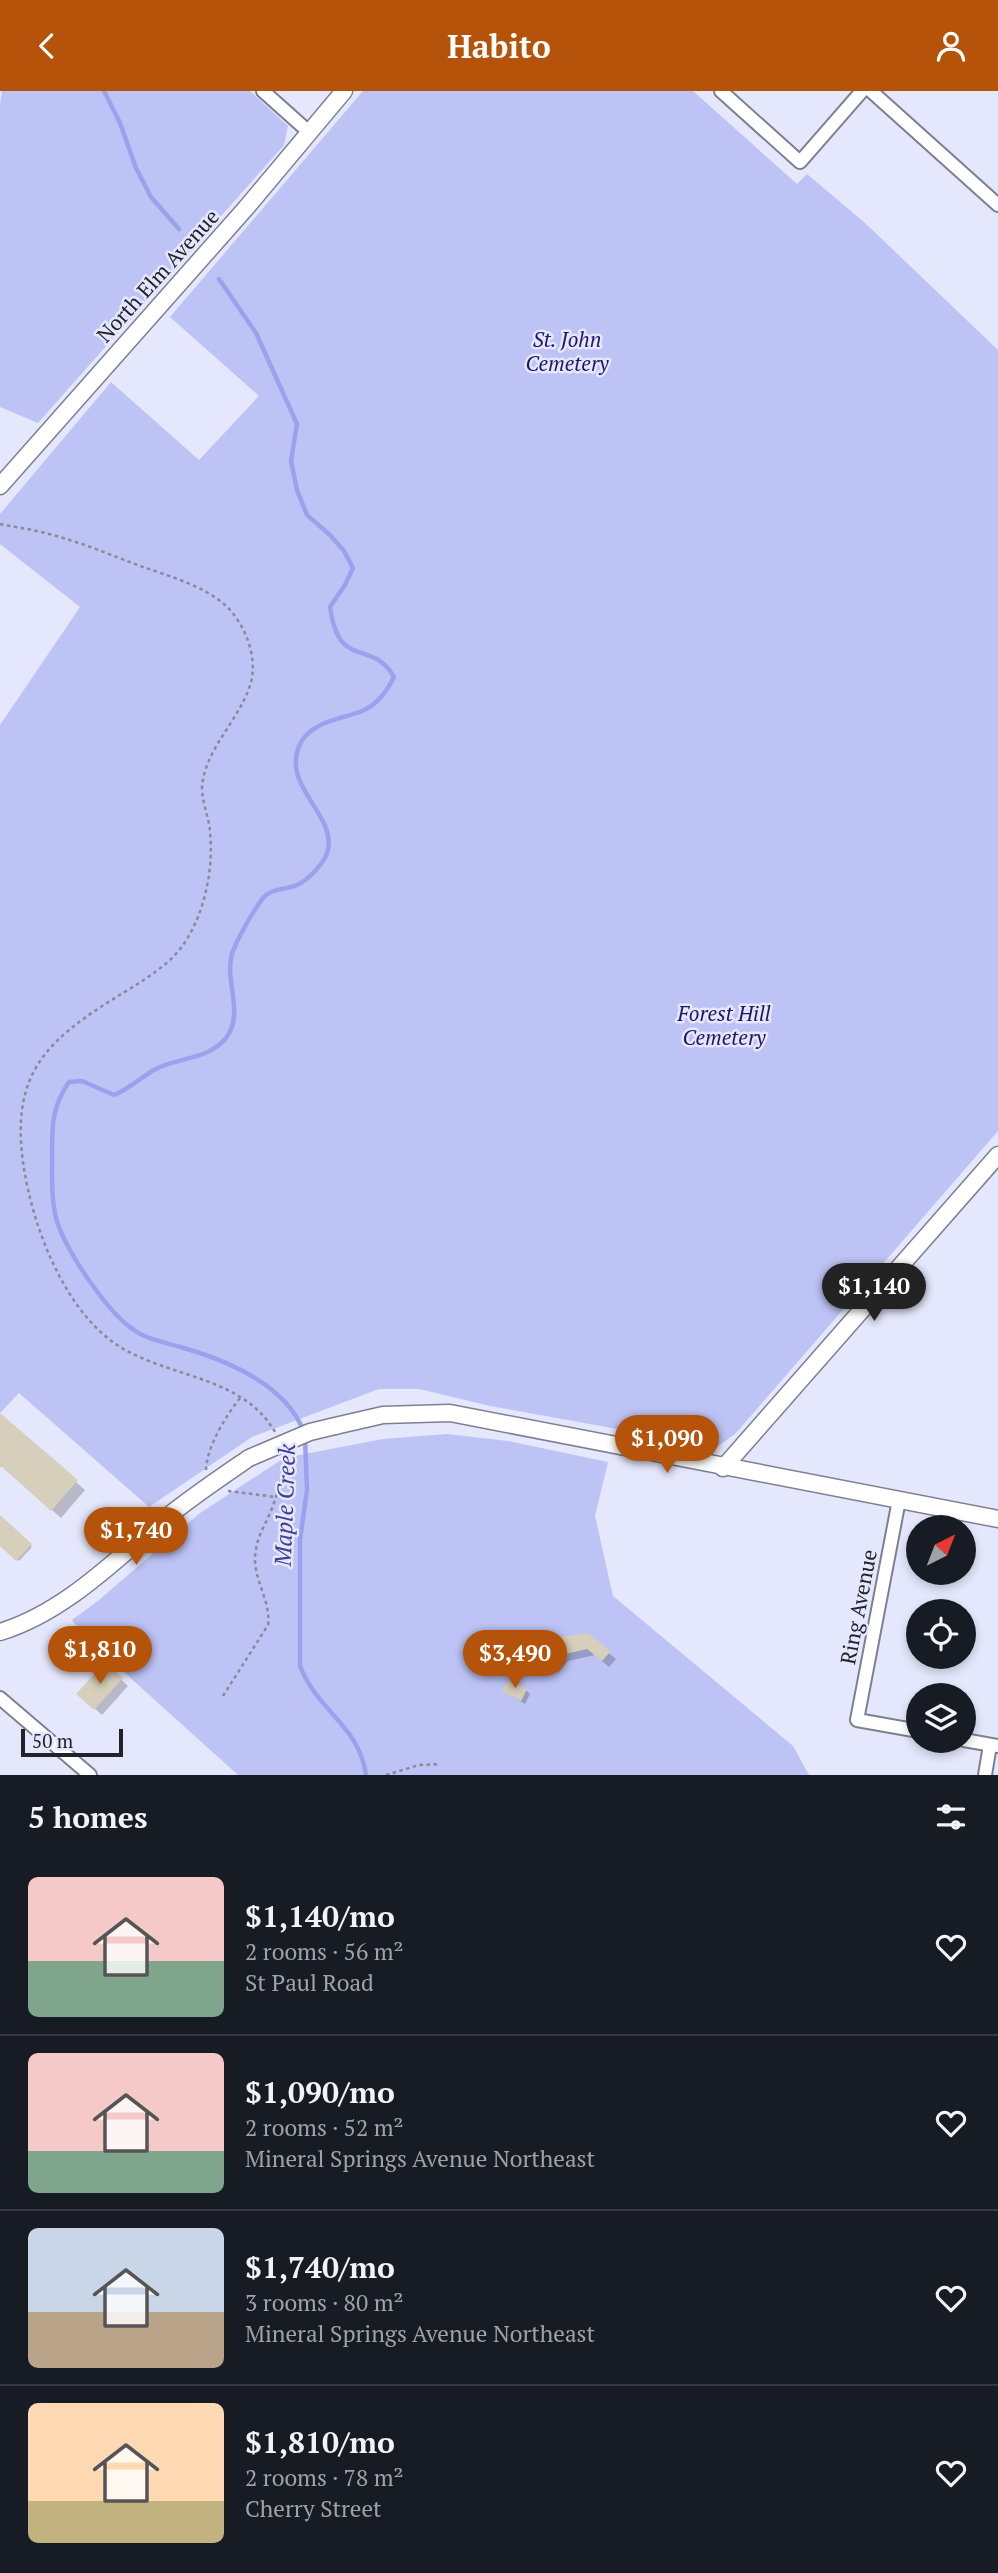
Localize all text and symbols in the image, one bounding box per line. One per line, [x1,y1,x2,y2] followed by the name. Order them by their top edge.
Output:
[447,25,551,67] text: Habito
[28,27,66,65] icon: back
[932,27,970,65] icon: person
[90,203,225,348] street label: North Elm Avenue
[525,325,609,377] park label: St. John Cemetery
[676,999,771,1051] park label: Forest Hill Cemetery
[817,1263,931,1323] pin: $1,140
[838,1270,910,1301] text: $1,140
[610,1415,724,1475] pin: $1,090
[631,1422,703,1453] text: $1,090
[267,1442,302,1568] water label: Maple Creek
[79,1507,193,1567] pin: $1,740
[100,1514,172,1545] text: $1,740
[906,1515,976,1585] north arrow
[906,1515,976,1753] map controls
[833,1547,883,1667] street label: Ring Avenue
[906,1599,976,1669] button: locate
[43,1627,157,1686] pin: $1,810
[458,1631,572,1690] pin: $3,490
[64,1633,136,1664] text: $1,810
[479,1637,551,1668] text: $3,490
[906,1683,976,1753] button: layers
[21,1726,122,1758] scale bar
[32,1728,73,1753] text: 50 m
[28,1797,147,1837] text: 5 homes
[932,1798,970,1836] icon: filters
[245,1896,395,1936] text: $1,140/mo
[84,1905,168,1989] icon: home
[932,1928,970,1966] icon: heart
[245,1936,404,1967] text: 2 rooms · 56 m²
[245,1967,374,1998] text: St Paul Road
[245,2072,395,2112] text: $1,090/mo
[84,2081,168,2165] icon: home
[932,2104,970,2142] icon: heart
[245,2112,404,2143] text: 2 rooms · 52 m²
[245,2143,595,2174] text: Mineral Springs Avenue Northeast
[245,2247,395,2287] text: $1,740/mo
[84,2256,168,2340] icon: home
[932,2279,970,2317] icon: heart
[245,2287,404,2318] text: 3 rooms · 80 m²
[245,2318,595,2349] text: Mineral Springs Avenue Northeast
[245,2422,395,2462] text: $1,810/mo
[84,2431,168,2515] icon: home
[932,2454,970,2492] icon: heart
[245,2462,404,2493] text: 2 rooms · 78 m²
[245,2493,382,2524] text: Cherry Street

